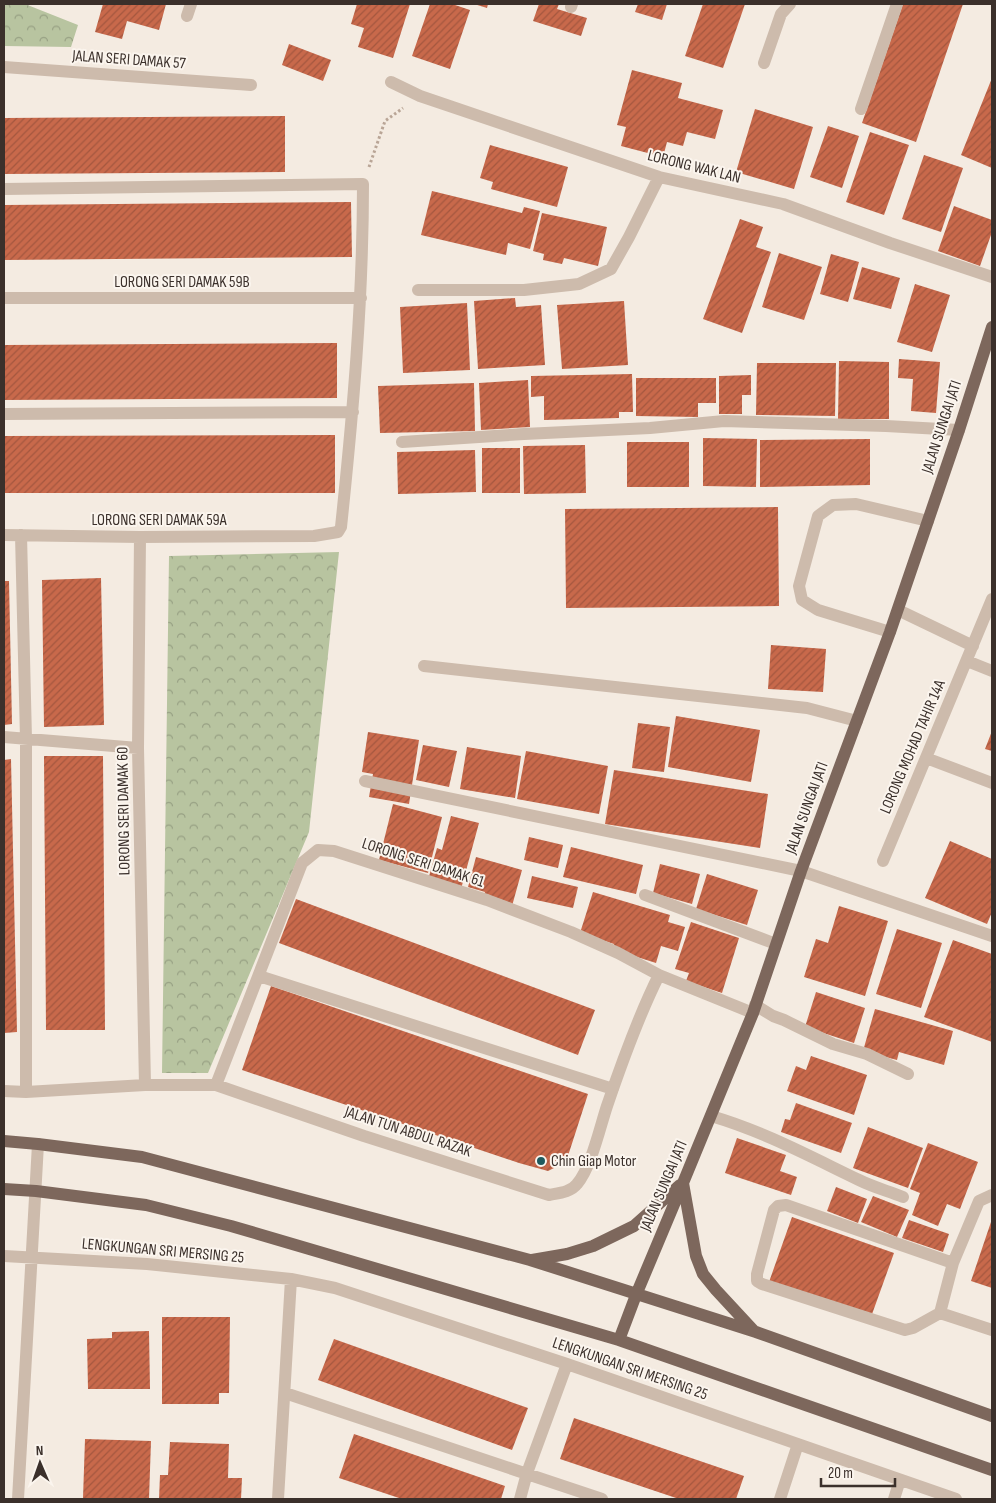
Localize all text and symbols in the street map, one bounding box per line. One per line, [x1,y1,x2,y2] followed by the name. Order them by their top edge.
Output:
[71,46,187,73] street label: JALAN SERI DAMAK 57
[645,146,743,188] street label: LORONG WAK LAN
[114,273,250,292] street label: LORONG SERI DAMAK 59B
[918,378,966,477] street label: JALAN SUNGAI JATI
[91,511,227,530] street label: LORONG SERI DAMAK 59A
[876,677,950,817] street label: LORONG MOHAD TAHIR 14A
[113,746,135,876] street label: LORONG SERI DAMAK 60
[781,759,832,858] street label: JALAN SUNGAI JATI
[360,834,487,892] street label: LORONG SERI DAMAK 61
[341,1102,474,1162] street label: JALAN TUN ABDUL RAZAK
[636,1138,692,1235] street label: JALAN SUNGAI JATI
[551,1152,637,1171] place label: Chin Giap Motor
[535,1155,547,1167] marker: Chin Giap Motor
[81,1234,245,1268] street label: LENGKUNGAN SRI MERSING 25
[550,1333,710,1405] street label: LENGKUNGAN SRI MERSING 25
[15,1438,65,1488] north arrow
[36,1442,44,1459] text: N
[821,1456,895,1488] scale bar
[828,1464,853,1483] text: 20 m

